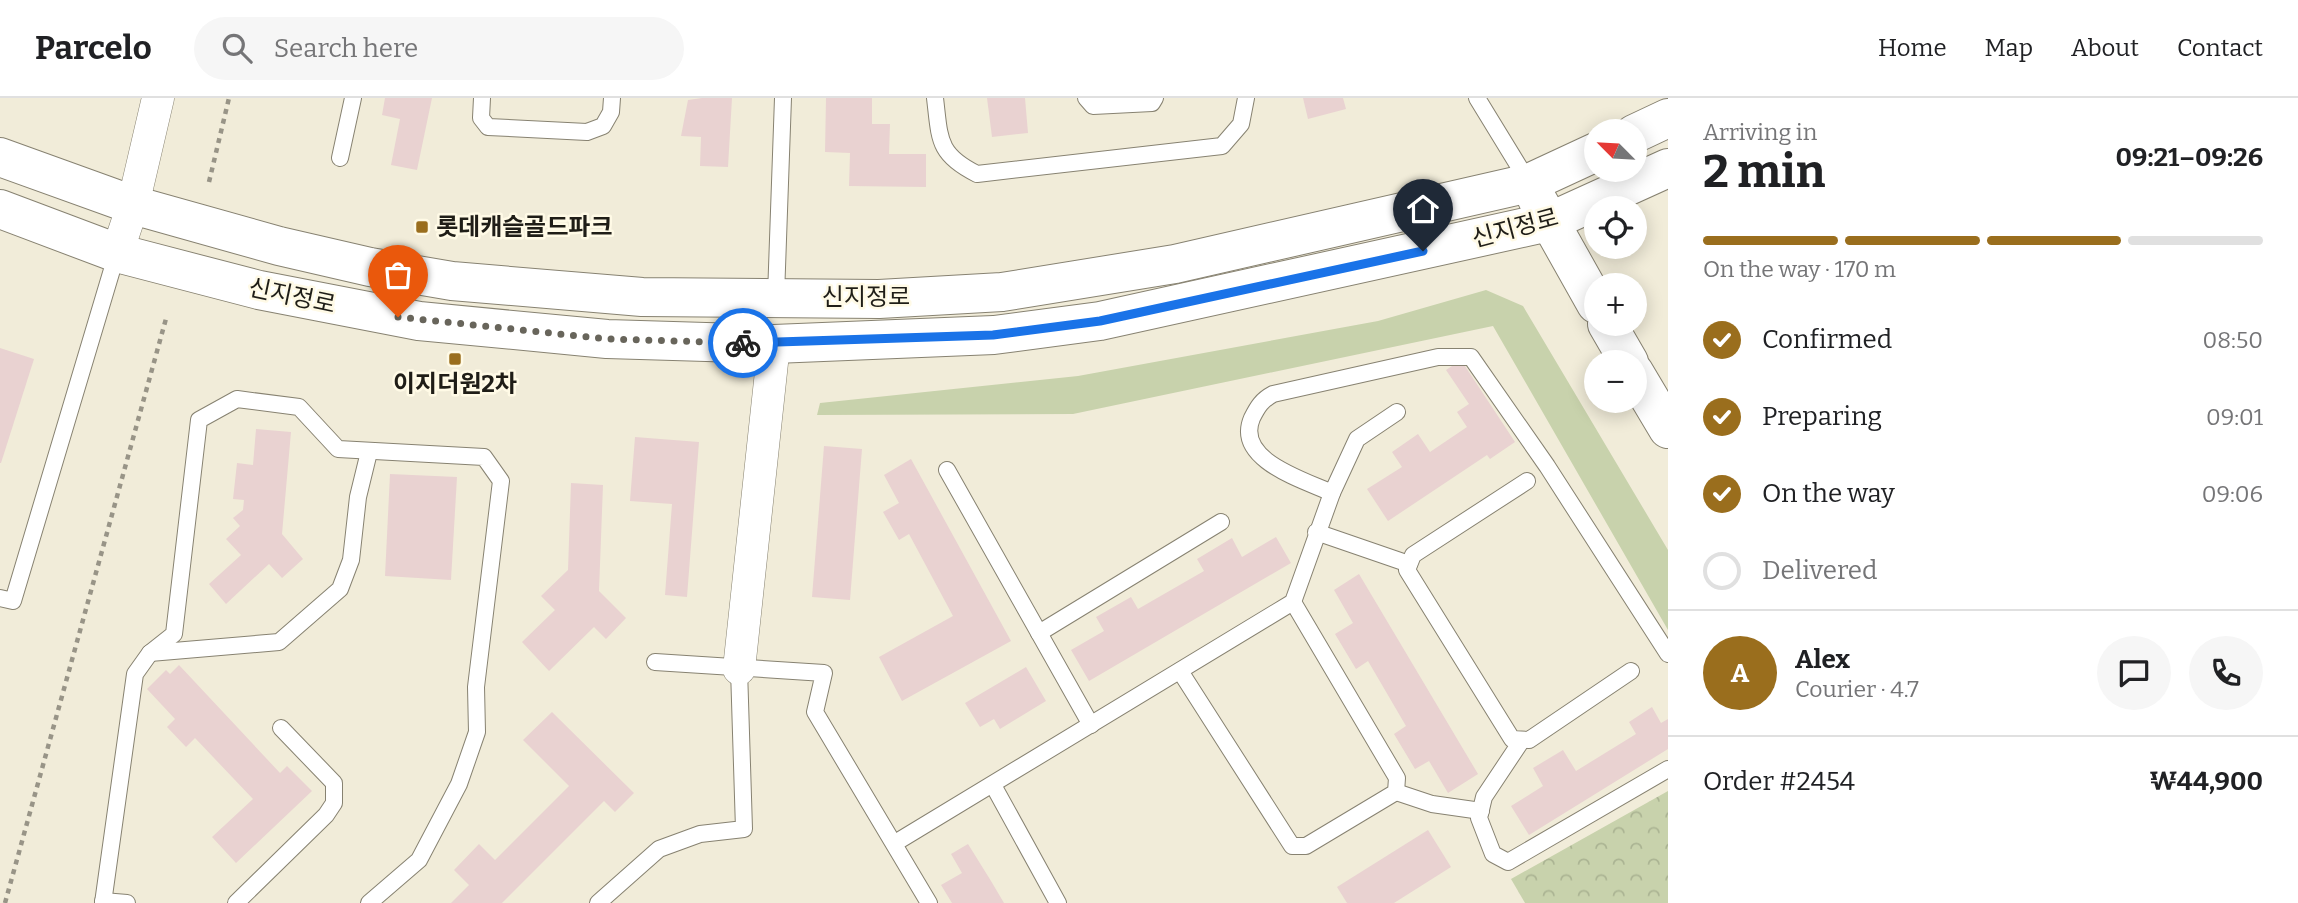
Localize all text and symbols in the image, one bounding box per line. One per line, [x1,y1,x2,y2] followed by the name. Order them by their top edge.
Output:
[194,17,684,80] search box
[35,28,152,68] text: Parcelo
[218,29,256,67] icon: search
[274,33,418,64] text: Search here
[1878,34,1947,62] text: Home
[1985,34,2033,62] text: Map
[2071,34,2139,62] text: About
[2177,34,2263,62] text: Contact
[1703,118,1817,146] text: Arriving in
[1584,119,1647,182] north arrow
[1584,119,1647,413] map controls
[2116,142,2263,173] text: 09:21–09:26
[1703,144,1825,199] text: 2 min
[1393,179,1453,251] pin
[1404,190,1442,228] icon: home
[1584,196,1647,259] button: locate
[1469,203,1561,253] street label: 신지정로
[436,213,613,241] place label: 롯데캐슬골드파크
[414,219,430,235] marker: 롯데캐슬골드파크
[368,245,428,317] pin
[1703,255,1896,283] text: On the way · 170 m
[379,256,417,294] icon: bag
[246,273,338,319] street label: 신지정로
[1584,273,1647,336] button: +
[822,283,910,311] street label: 신지정로
[708,308,778,378] courier
[1703,321,1741,359] icon: check
[724,324,762,362] icon: bike
[1762,324,1892,355] text: Confirmed
[2203,326,2263,354] text: 08:50
[1584,350,1647,413] button: −
[447,351,463,367] marker: 이지더원2차
[393,370,517,398] place label: 이지더원2차
[1703,398,1741,436] icon: check
[1762,401,1882,432] text: Preparing
[2206,403,2263,431] text: 09:01
[1703,475,1741,513] icon: check
[1762,478,1895,509] text: On the way
[2202,480,2263,508] text: 09:06
[1762,555,1877,586] text: Delivered
[2097,636,2171,710] button: chat
[2189,636,2263,710] button: phone
[1795,644,1850,675] text: Alex
[1731,658,1749,689] text: A
[1795,675,1919,703] text: Courier · 4.7
[1703,766,1855,797] text: Order #2454
[2150,766,2263,797] text: ₩44,900

